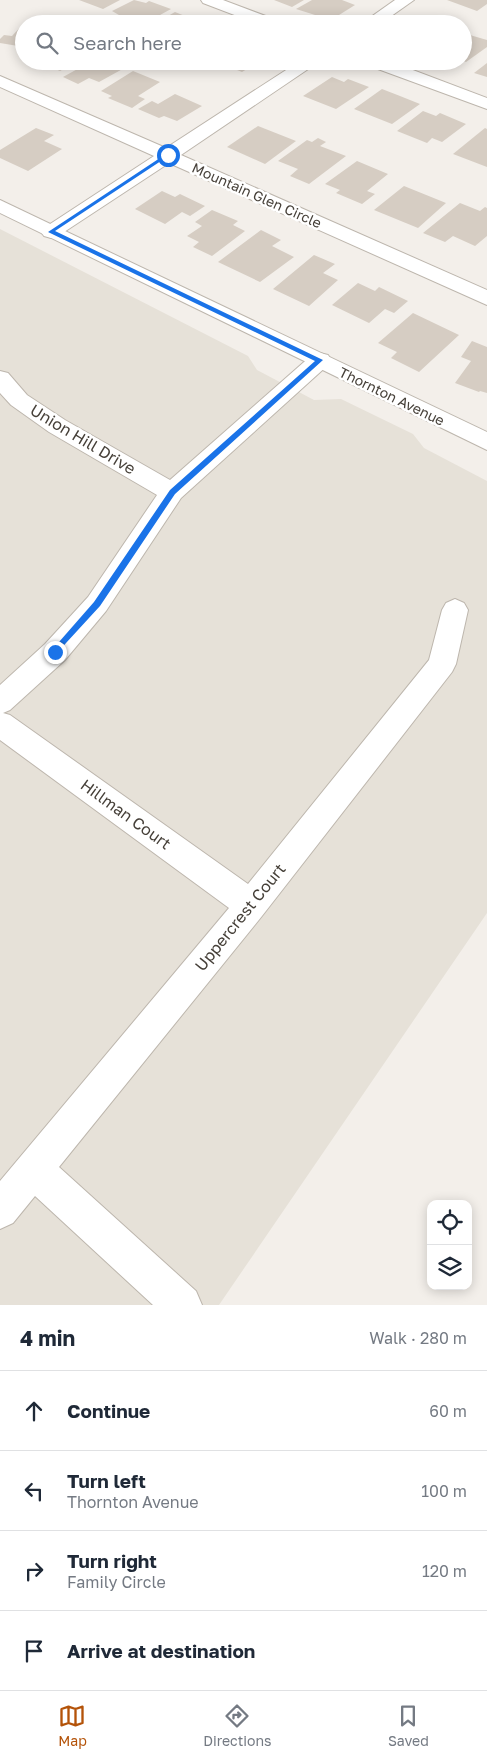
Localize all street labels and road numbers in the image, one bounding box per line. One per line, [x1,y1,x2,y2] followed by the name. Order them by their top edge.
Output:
[190,159,324,231] street label: Mountain Glen Circle
[337,363,447,429] street label: Thornton Avenue
[27,400,139,478] street label: Union Hill Drive
[77,775,175,853] street label: Hillman Court
[190,859,290,975] street label: Uppercrest Court

